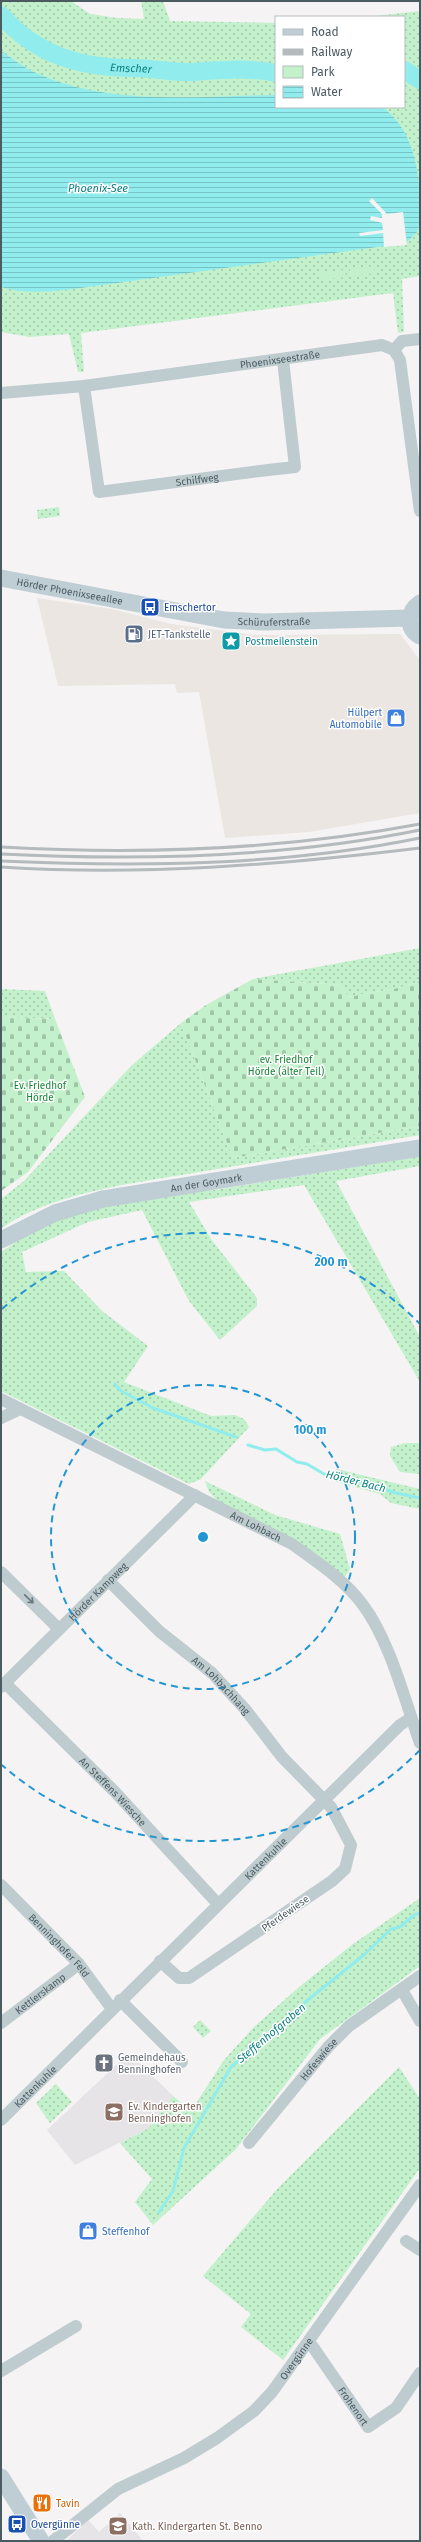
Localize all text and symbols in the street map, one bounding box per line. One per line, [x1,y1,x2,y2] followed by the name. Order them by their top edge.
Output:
[275,16,405,108] legend
[311,25,339,39] text: Road
[311,45,352,59] text: Railway
[110,61,153,76] water label: Emscher
[311,65,335,79] text: Park
[311,85,343,99] text: Water
[68,182,128,195] water label: Phoenix-See
[239,349,321,371] street label: Phoenixseestraße
[175,471,220,489] street label: Schilfweg
[15,576,124,608] street label: Hörder Phoenixseeallee
[139,596,161,618] bus stop icon: Emschertor
[164,602,216,614] place label: Emschertor
[237,616,311,629] street label: Schüruferstraße
[123,623,145,645] fuel station icon: JET-Tankstelle
[148,629,210,641] place label: JET-Tankstelle
[220,630,242,652] place icon: Postmeilenstein
[245,636,318,648] place label: Postmeilenstein
[330,707,382,731] place label: Hülpert Automobile
[385,707,407,729] shop icon: Hülpert Automobile
[248,1054,324,1078] park label: ev. Friedhof Hörde (alter Teil)
[14,1080,67,1104] park label: Ev. Friedhof Hörde
[170,1172,244,1195] street label: An der Goymark
[314,1255,348,1269] text: 200 m
[294,1423,326,1437] text: 100 m
[325,1468,387,1495] water label: Hörder Bach
[228,1509,283,1545] street label: Am Lohbach
[196,1530,210,1544] centre of rings
[66,1560,131,1624] street label: Hörder Kampweg
[24,1595,34,1604] one-way arrow
[189,1654,253,1718] street label: Am Lohbachhang
[76,1755,148,1829] street label: An Steffens Wiesche
[242,1835,290,1883] street label: Kattenkuhle
[260,1893,312,1935] street label: Pferdewiese
[26,1912,92,1980] street label: Benninghofer Feld
[13,1971,68,2017] street label: Kettlerskamp
[234,2001,308,2067] water label: Steffenhofgraben
[298,2036,340,2083] street label: Hofeswiese
[93,2052,115,2074] church icon: Gemeindehaus Benninghofen
[118,2052,186,2076] place label: Gemeindehaus Benninghofen
[12,2063,60,2110] street label: Kattenkuhle
[103,2101,125,2123] school or university icon: Ev. Kindergarten Benninghofen
[128,2101,202,2125] place label: Ev. Kindergarten Benninghofen
[77,2220,99,2242] shop icon: Steffenhof
[102,2226,150,2238] place label: Steffenhof
[278,2336,316,2382] street label: Overgünne
[335,2385,371,2429] street label: Frohenort
[31,2492,53,2514] restaurant icon: Tavin
[56,2498,80,2510] place label: Tavin
[6,2513,28,2535] bus stop icon: Overgünne
[107,2515,129,2537] school or university icon: Kath. Kindergarten St. Benno
[31,2519,80,2531] place label: Overgünne
[132,2521,263,2533] place label: Kath. Kindergarten St. Benno

